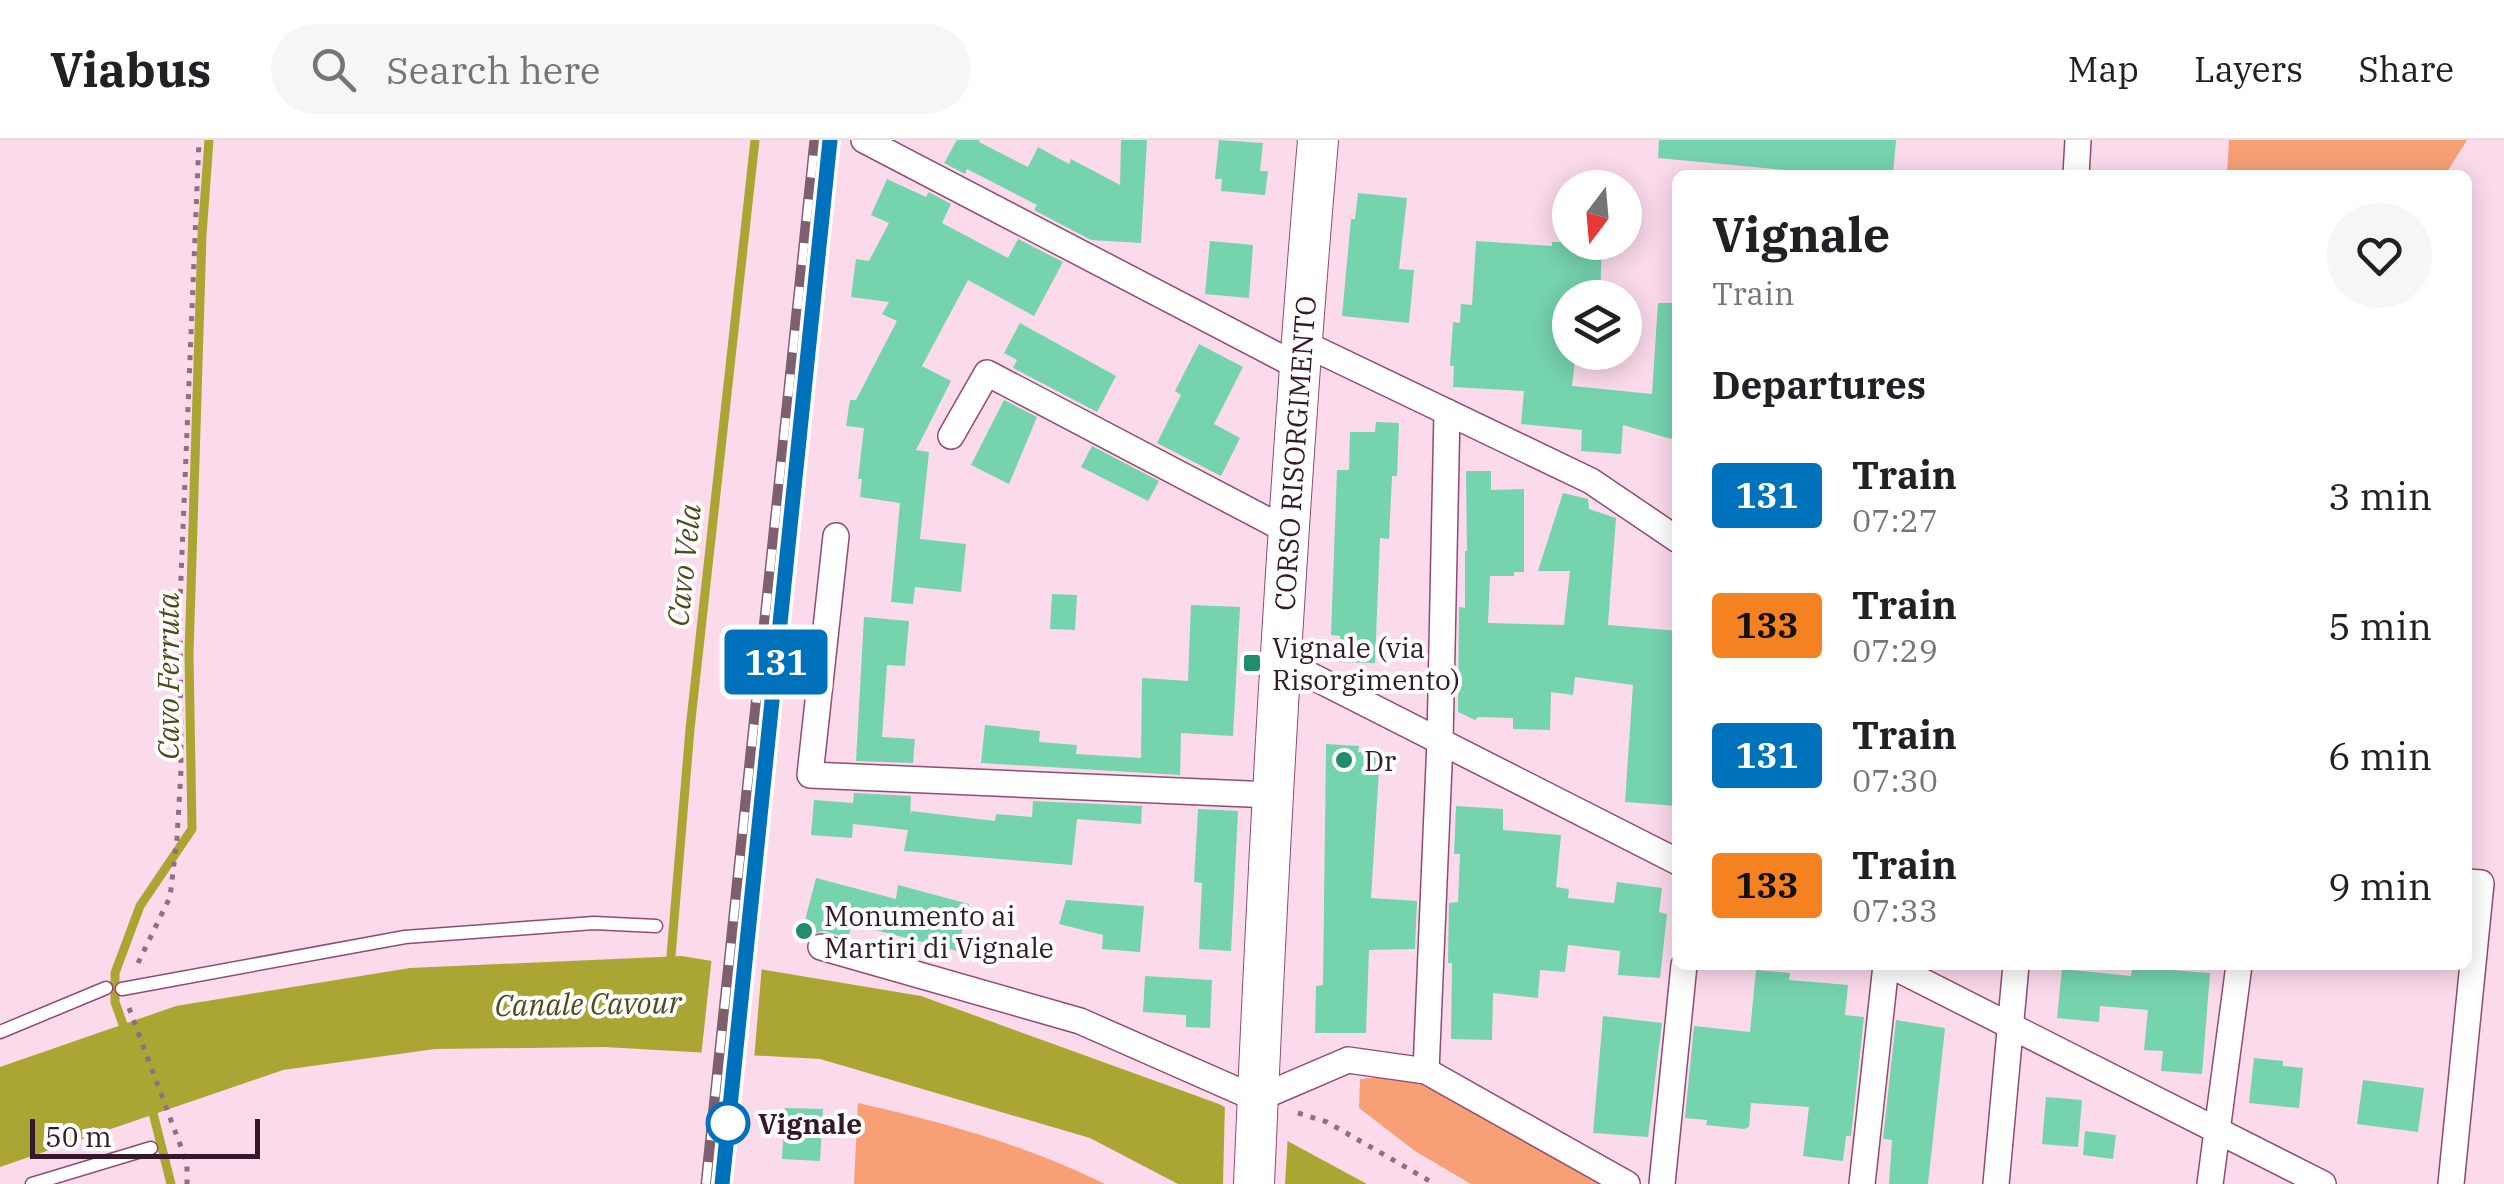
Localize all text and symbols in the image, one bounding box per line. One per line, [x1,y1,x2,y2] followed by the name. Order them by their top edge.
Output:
[271,24,971,114] search box
[50,38,211,100] text: Viabus
[306,42,361,97] icon: search
[386,45,600,94] text: Search here
[2068,46,2139,92] text: Map
[2194,46,2303,92] text: Layers
[2358,46,2454,92] text: Share
[1552,170,1642,260] north arrow
[1552,170,1642,370] map controls
[1712,203,1890,265] text: Vignale
[2327,203,2432,308] button: heart
[1712,272,1795,314] text: Train
[1552,280,1642,370] button: layers
[1265,294,1324,612] street label: CORSO RISORGIMENTO
[1712,360,1926,409] text: Departures
[1852,450,1957,499] text: Train
[2328,471,2432,520] text: 3 min
[1735,472,1799,518] text: 131
[1852,499,1938,541] text: 07:27
[657,501,709,628] water label: Cavo Vela
[1852,580,1957,629] text: Train
[148,592,187,760] water label: Cavo Ferruta
[2328,601,2432,650] text: 5 min
[1735,602,1799,648] text: 133
[1272,629,1460,698] place label: Vignale (via Risorgimento)
[1852,629,1938,671] text: 07:29
[718,630,834,694] line badge: 131
[744,639,808,685] text: 131
[1241,652,1263,674] marker: Vignale (via Risorgimento)
[1852,710,1957,759] text: Train
[2328,731,2432,780] text: 6 min
[1735,732,1799,778] text: 131
[1364,742,1397,779] place label: Dr
[1333,749,1355,771] marker: Dr
[1852,759,1938,801] text: 07:30
[1852,840,1957,889] text: Train
[2328,861,2432,910] text: 9 min
[1735,862,1799,908] text: 133
[1852,889,1938,931] text: 07:33
[824,897,1054,966] place label: Monumento ai Martiri di Vignale
[793,920,815,942] marker: Monumento ai Martiri di Vignale
[494,982,683,1024] water label: Canale Cavour
[707,1102,749,1144] marker: Vignale
[758,1105,862,1142] place label: Vignale
[30,1114,260,1158] scale bar
[45,1118,112,1155] text: 50 m

